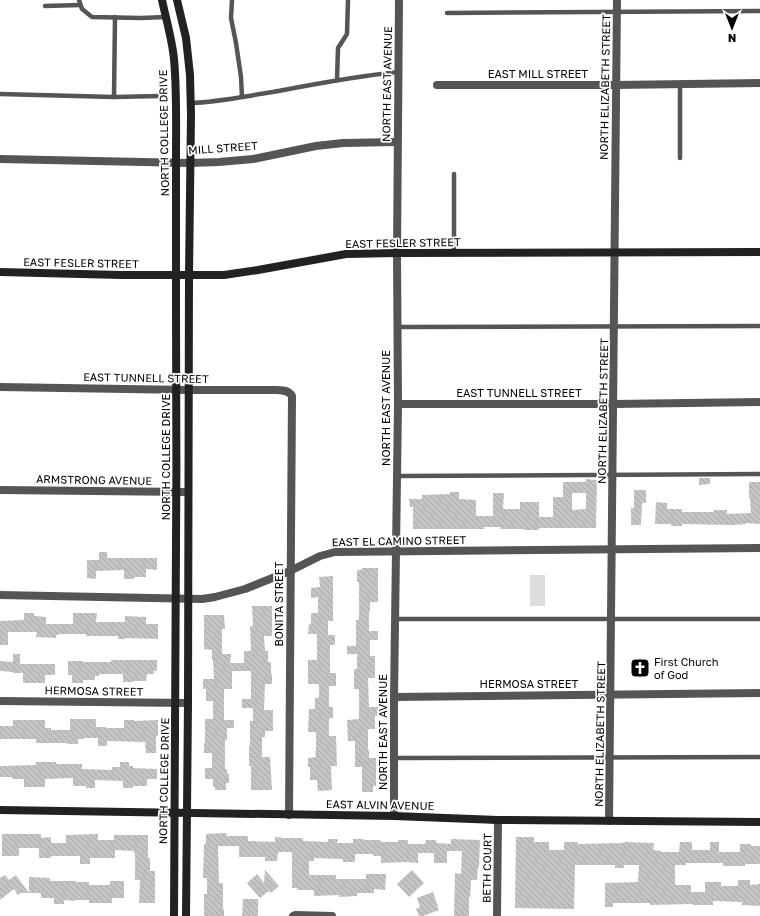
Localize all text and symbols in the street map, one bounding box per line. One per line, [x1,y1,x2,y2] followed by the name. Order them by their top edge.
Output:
[712,8,752,48] north arrow
[597,14,612,160] street label: NORTH ELIZABETH STREET
[379,26,394,142] street label: NORTH EAST AVENUE
[728,32,736,45] text: N
[488,67,588,80] street label: EAST MILL STREET
[156,69,171,196] street label: NORTH COLLEGE DRIVE
[188,139,258,156] street label: MILL STREET
[345,235,461,250] street label: EAST FESLER STREET
[23,255,139,270] street label: EAST FESLER STREET
[595,338,610,484] street label: NORTH ELIZABETH STREET
[379,350,392,466] street label: NORTH EAST AVENUE
[83,370,209,385] street label: EAST TUNNELL STREET
[456,386,582,399] street label: EAST TUNNELL STREET
[159,393,172,520] street label: NORTH COLLEGE DRIVE
[36,472,152,487] street label: ARMSTRONG AVENUE
[332,533,467,548] street label: EAST EL CAMINO STREET
[272,561,285,646] street label: BONITA STREET
[654,655,719,681] place label: First Church of God
[629,657,651,679] church icon: First Church of God
[592,661,607,807] street label: NORTH ELIZABETH STREET
[376,674,389,790] street label: NORTH EAST AVENUE
[480,677,579,690] street label: HERMOSA STREET
[45,683,144,698] street label: HERMOSA STREET
[156,717,171,844] street label: NORTH COLLEGE DRIVE
[326,797,435,812] street label: EAST ALVIN AVENUE
[479,833,494,903] street label: BETH COURT

